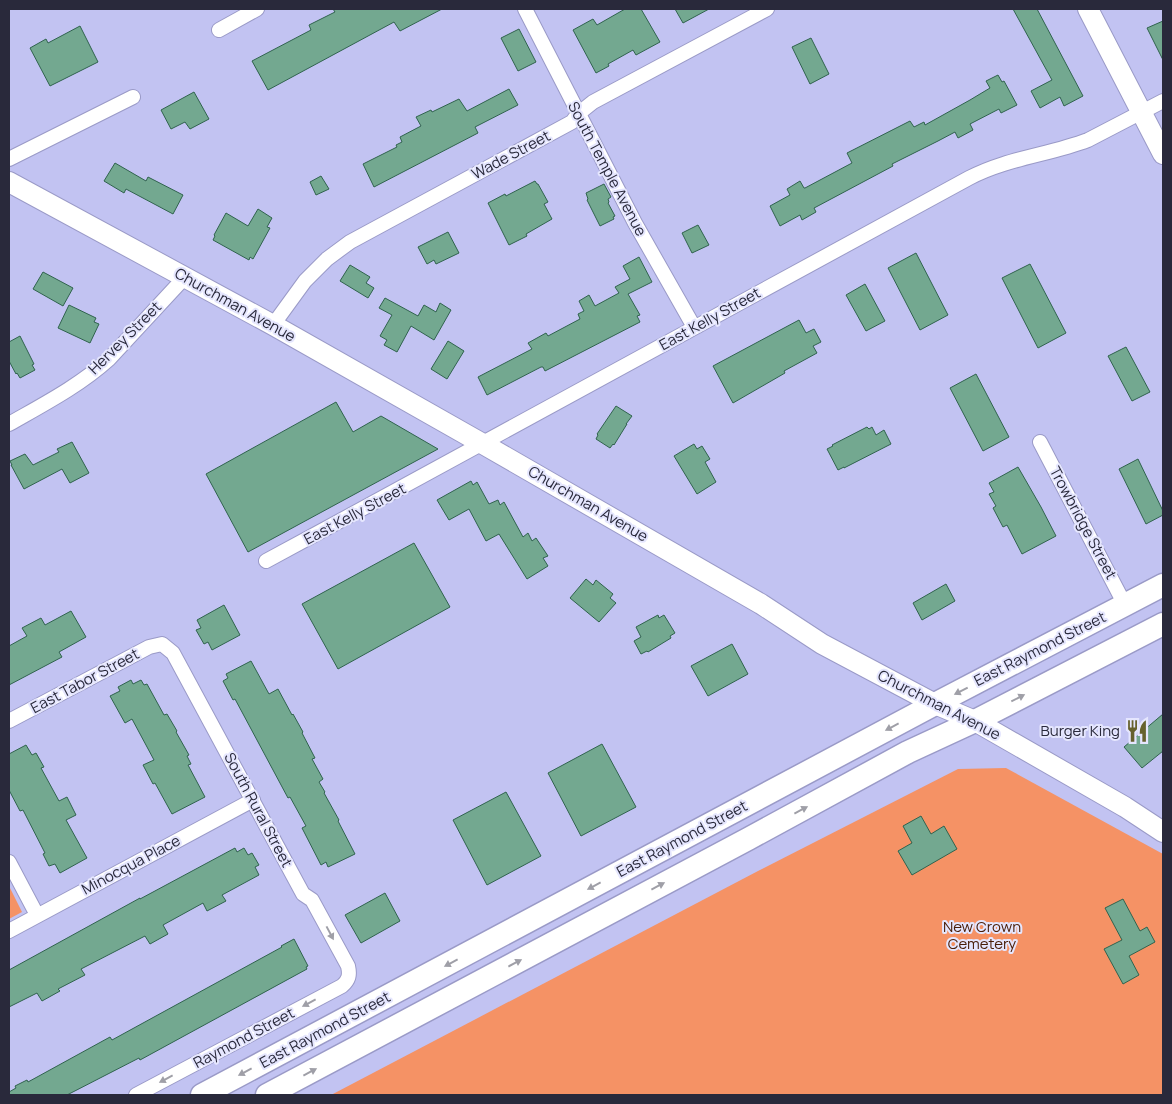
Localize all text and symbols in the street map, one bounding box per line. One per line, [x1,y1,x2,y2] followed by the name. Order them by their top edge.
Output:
[563,98,652,240] street label: South Temple Avenue
[468,125,554,184] street label: Wade Street
[171,263,300,347] street label: Churchman Avenue
[655,282,764,355] street label: East Kelly Street
[84,297,166,379] street label: Hervey Street
[524,461,652,547] street label: Churchman Avenue
[1045,463,1122,583] street label: Trowbridge Street
[300,478,409,549] street label: East Kelly Street
[970,606,1109,691] street label: East Raymond Street
[27,643,143,718] street label: East Tabor Street
[874,664,1004,745] street label: Churchman Avenue
[954,686,968,695] one-way arrow
[1011,694,1025,702] one-way arrow
[1124,718,1150,744] restaurant icon: Burger King
[1041,720,1120,741] place label: Burger King
[884,723,899,731] one-way arrow
[219,749,298,871] street label: South Rural Street
[613,795,751,882] street label: East Raymond Street
[794,806,809,814] one-way arrow
[78,830,184,899] street label: Minocqua Place
[587,882,601,890] one-way arrow
[651,882,665,891] one-way arrow
[943,916,1021,954] park label: New Crown Cemetery
[326,926,334,940] one-way arrow
[443,959,458,967] one-way arrow
[507,959,522,967] one-way arrow
[256,986,394,1073] street label: East Raymond Street
[302,999,317,1007] one-way arrow
[190,1002,298,1073] street label: Raymond Street
[238,1068,253,1076] one-way arrow
[302,1068,317,1076] one-way arrow
[159,1075,173,1083] one-way arrow

